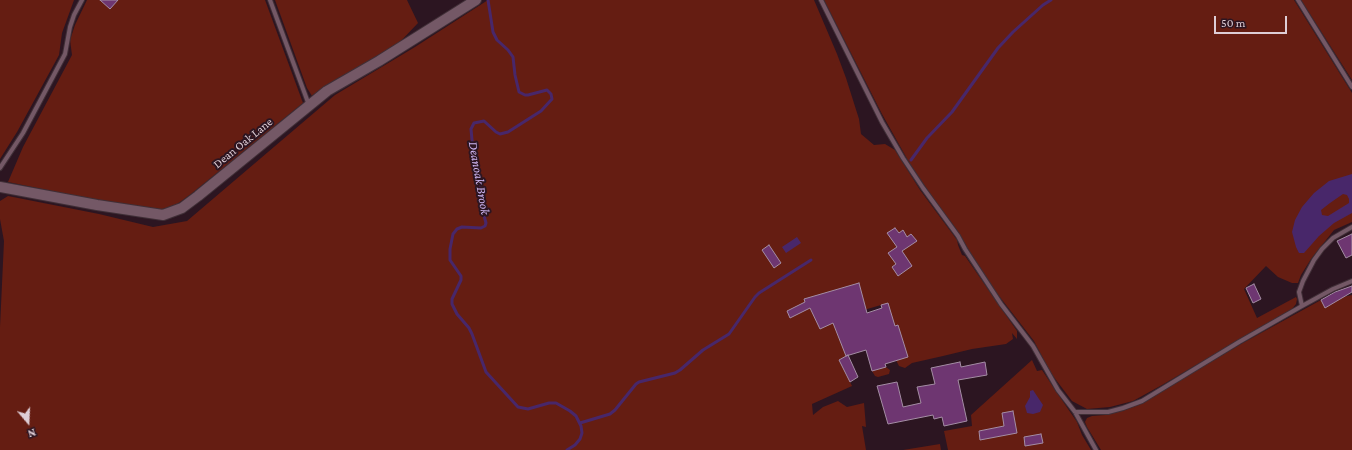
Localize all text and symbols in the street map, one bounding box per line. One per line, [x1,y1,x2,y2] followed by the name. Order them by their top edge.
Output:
[1216,8,1289,34] scale bar
[1221,16,1245,30] text: 50 m
[210,115,276,171] street label: Dean Oak Lane
[465,140,493,216] water label: Deanoak Brook
[8,402,48,442] north arrow
[26,426,37,440] text: N

